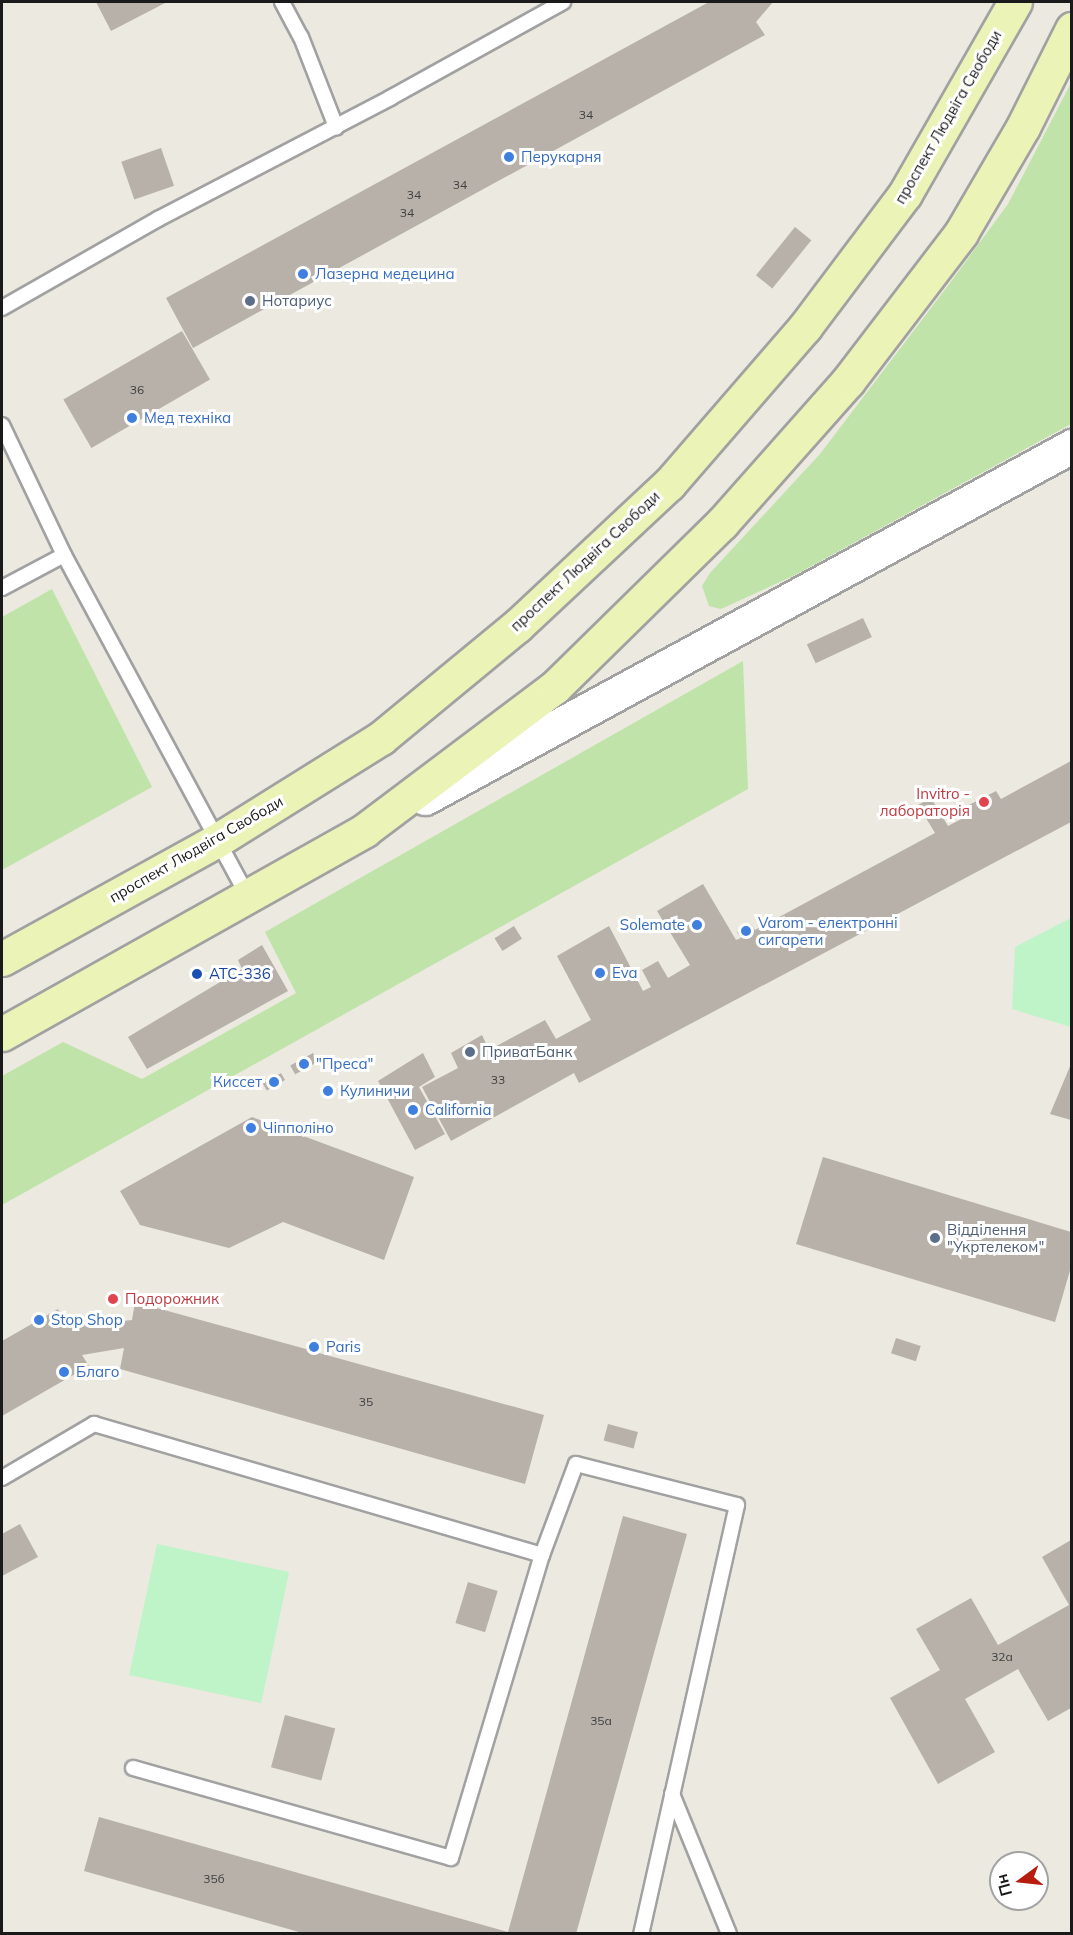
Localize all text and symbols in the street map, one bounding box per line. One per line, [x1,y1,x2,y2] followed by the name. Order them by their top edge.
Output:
[891,27,1005,207] street label: проспект Людвіга Свободи
[579,108,593,122] house number: 34
[521,148,602,166] place label: Перукарня
[502,150,516,164] marker: Перукарня
[453,178,467,192] house number: 34
[407,188,421,202] house number: 34
[400,206,414,220] house number: 34
[315,265,455,283] place label: Лазерна медецина
[296,267,310,281] marker: Лазерна медецина
[262,292,332,310] place label: Нотариус
[243,294,257,308] marker: Нотариус
[130,383,144,397] house number: 36
[144,409,231,427] place label: Мед техніка
[125,411,139,425] marker: Мед техніка
[507,487,663,635] street label: проспект Людвіга Свободи
[880,784,970,819] place label: Invitro - лабораторія
[106,792,286,906] street label: проспект Людвіга Свободи
[975,793,993,811] marker: Invitro - лабораторія
[758,913,898,948] place label: Varom - електронні сигарети
[620,916,685,934] place label: Solemate
[690,918,704,932] marker: Solemate
[739,924,753,938] marker: Varom - електронні сигарети
[612,964,637,982] place label: Eva
[209,965,271,983] place label: АТС-336
[593,966,607,980] marker: Eva
[190,967,204,981] marker: АТС-336
[482,1043,572,1061] place label: ПриватБанк
[463,1045,477,1059] marker: ПриватБанк
[316,1055,373,1073] place label: "Преса"
[297,1057,311,1071] marker: "Преса"
[213,1073,262,1091] place label: Киссет
[491,1073,505,1087] house number: 33
[267,1075,281,1089] marker: Киссет
[340,1082,410,1100] place label: Кулиничи
[321,1084,335,1098] marker: Кулиничи
[425,1101,491,1119] place label: California
[406,1103,420,1117] marker: California
[263,1119,334,1137] place label: Чіпполіно
[244,1121,258,1135] marker: Чіпполіно
[947,1220,1044,1255] place label: Відділення "Укртелеком"
[928,1231,942,1245] marker: Відділення "Укртелеком"
[125,1290,219,1308] place label: Подорожник
[106,1292,120,1306] marker: Подорожник
[51,1311,123,1329] place label: Stop Shop
[32,1313,46,1327] marker: Stop Shop
[326,1338,361,1356] place label: Paris
[307,1340,321,1354] marker: Paris
[76,1363,119,1381] place label: Благо
[57,1365,71,1379] marker: Благо
[359,1395,373,1409] house number: 35
[991,1650,1013,1664] house number: 32а
[590,1714,612,1728] house number: 35а
[989,1851,1049,1911] north arrow
[203,1872,225,1886] house number: 35б
[991,1872,1016,1898] text: Пн

